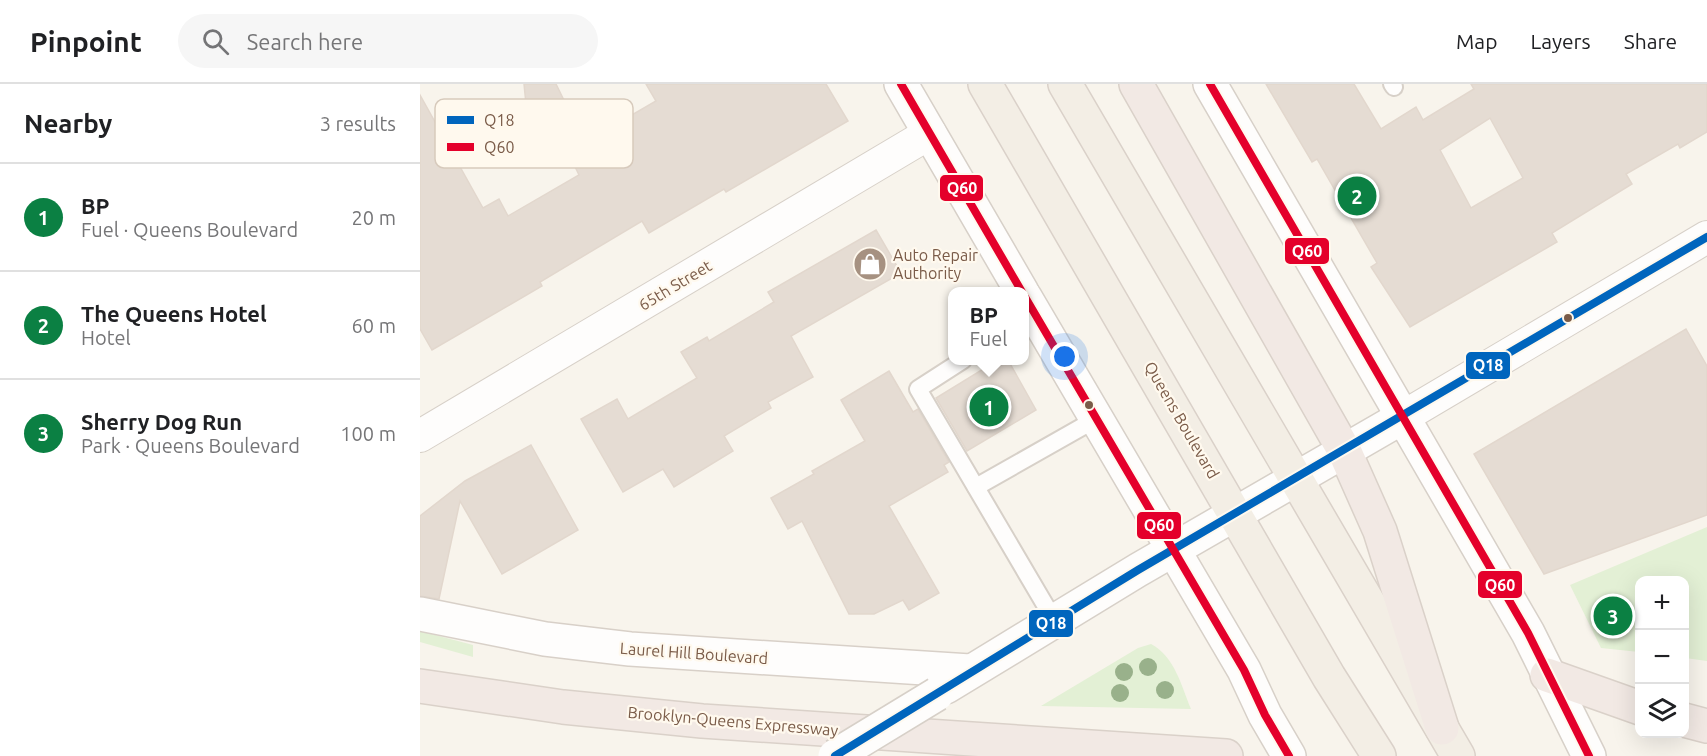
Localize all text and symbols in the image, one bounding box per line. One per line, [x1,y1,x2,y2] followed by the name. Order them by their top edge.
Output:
[178,14,598,68] search box
[199,25,232,58] icon: search
[30,26,142,57] text: Pinpoint
[247,29,363,54] text: Search here
[1456,29,1497,53] text: Map
[1530,29,1591,53] text: Layers
[1624,29,1677,53] text: Share
[435,99,633,168] legend
[24,109,112,138] text: Nearby
[484,111,514,129] text: Q18
[320,112,396,135] text: 3 results
[484,138,514,156] text: Q60
[939,174,984,202] line badge: Q60
[1338,174,1376,218] pin: 2
[947,179,977,197] text: Q60
[81,193,110,218] text: BP
[38,206,49,229] text: 1
[352,206,396,229] text: 20 m
[81,218,298,241] text: Fuel · Queens Boulevard
[1284,237,1330,265] line badge: Q60
[1292,242,1322,260] text: Q60
[852,246,888,282] shop icon: Auto Repair Authority
[893,246,978,282] place label: Auto Repair Authority
[635,256,715,314] street label: 65th Street
[948,287,1029,365] popup
[81,301,267,326] text: The Queens Hotel
[970,302,998,327] text: BP
[1562,312,1574,324] unlabelled marker
[38,314,49,337] text: 2
[352,314,396,337] text: 60 m
[81,326,131,349] text: Hotel
[970,327,1007,350] text: Fuel
[1050,342,1079,371] your location
[1465,351,1511,380] line badge: Q18
[1473,356,1503,374] text: Q18
[1141,358,1223,482] street label: Queens Boulevard
[970,384,1008,430] pin: 1
[1083,399,1095,411] unlabelled marker
[81,409,242,434] text: Sherry Dog Run
[38,422,49,445] text: 3
[340,422,396,445] text: 100 m
[81,434,300,457] text: Park · Queens Boulevard
[1136,511,1182,540] line badge: Q60
[1144,516,1174,534] text: Q60
[1477,570,1523,599] line badge: Q60
[1485,576,1515,594] text: Q60
[1635,576,1689,738] map controls
[1635,576,1689,630] button: +
[1594,594,1632,638] pin: 3
[1028,609,1074,638] line badge: Q18
[1036,614,1066,632] text: Q18
[1635,630,1689,684] button: −
[619,639,769,667] street label: Laurel Hill Boulevard
[1635,684,1689,738] button: layers
[627,703,839,739] street label: Brooklyn-Queens Expressway

